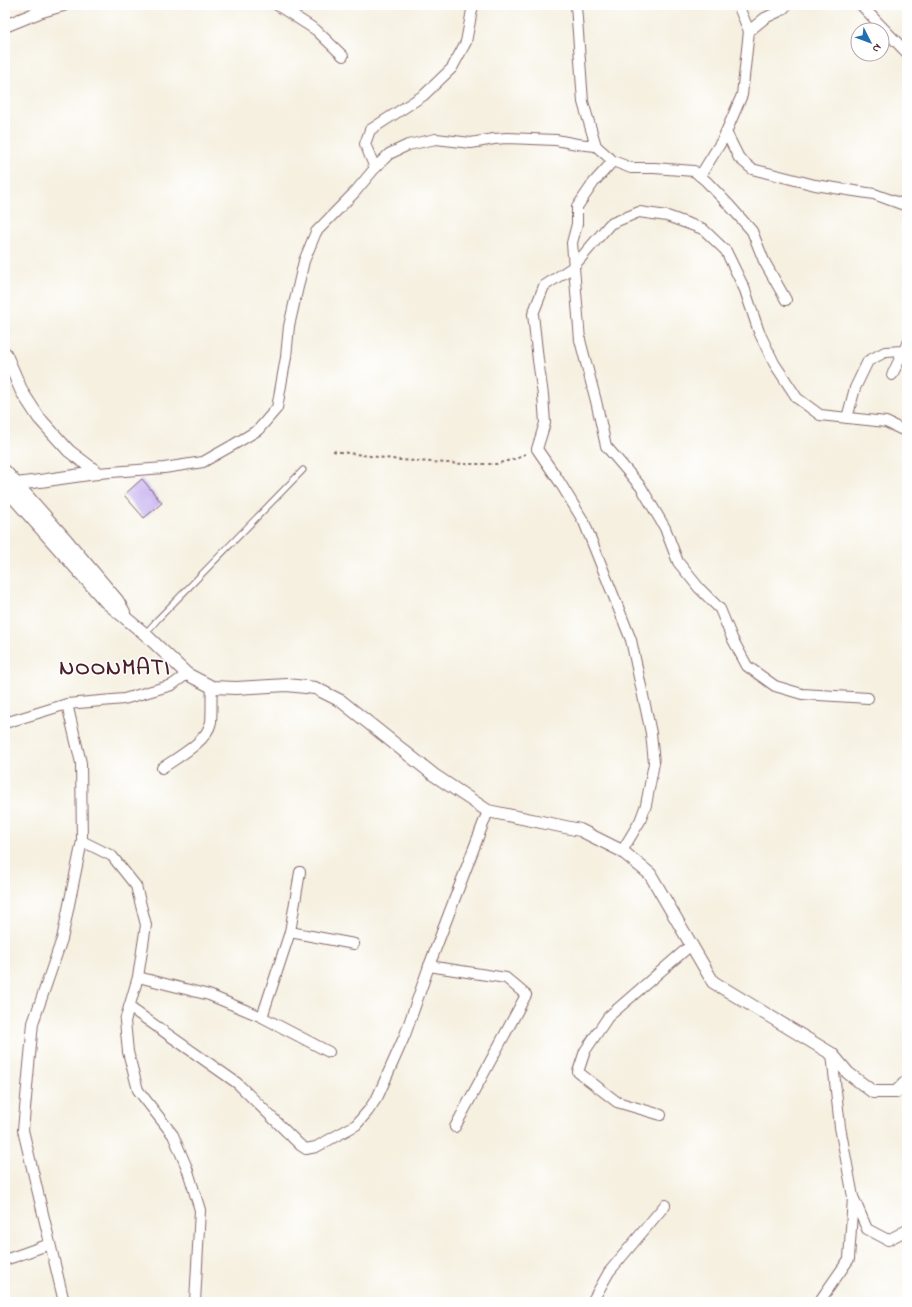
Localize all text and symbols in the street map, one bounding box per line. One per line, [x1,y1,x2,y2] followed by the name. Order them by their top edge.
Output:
[850,22,890,62] north arrow
[868,40,885,56] text: N
[59,653,171,685] district label: NOONMATI

